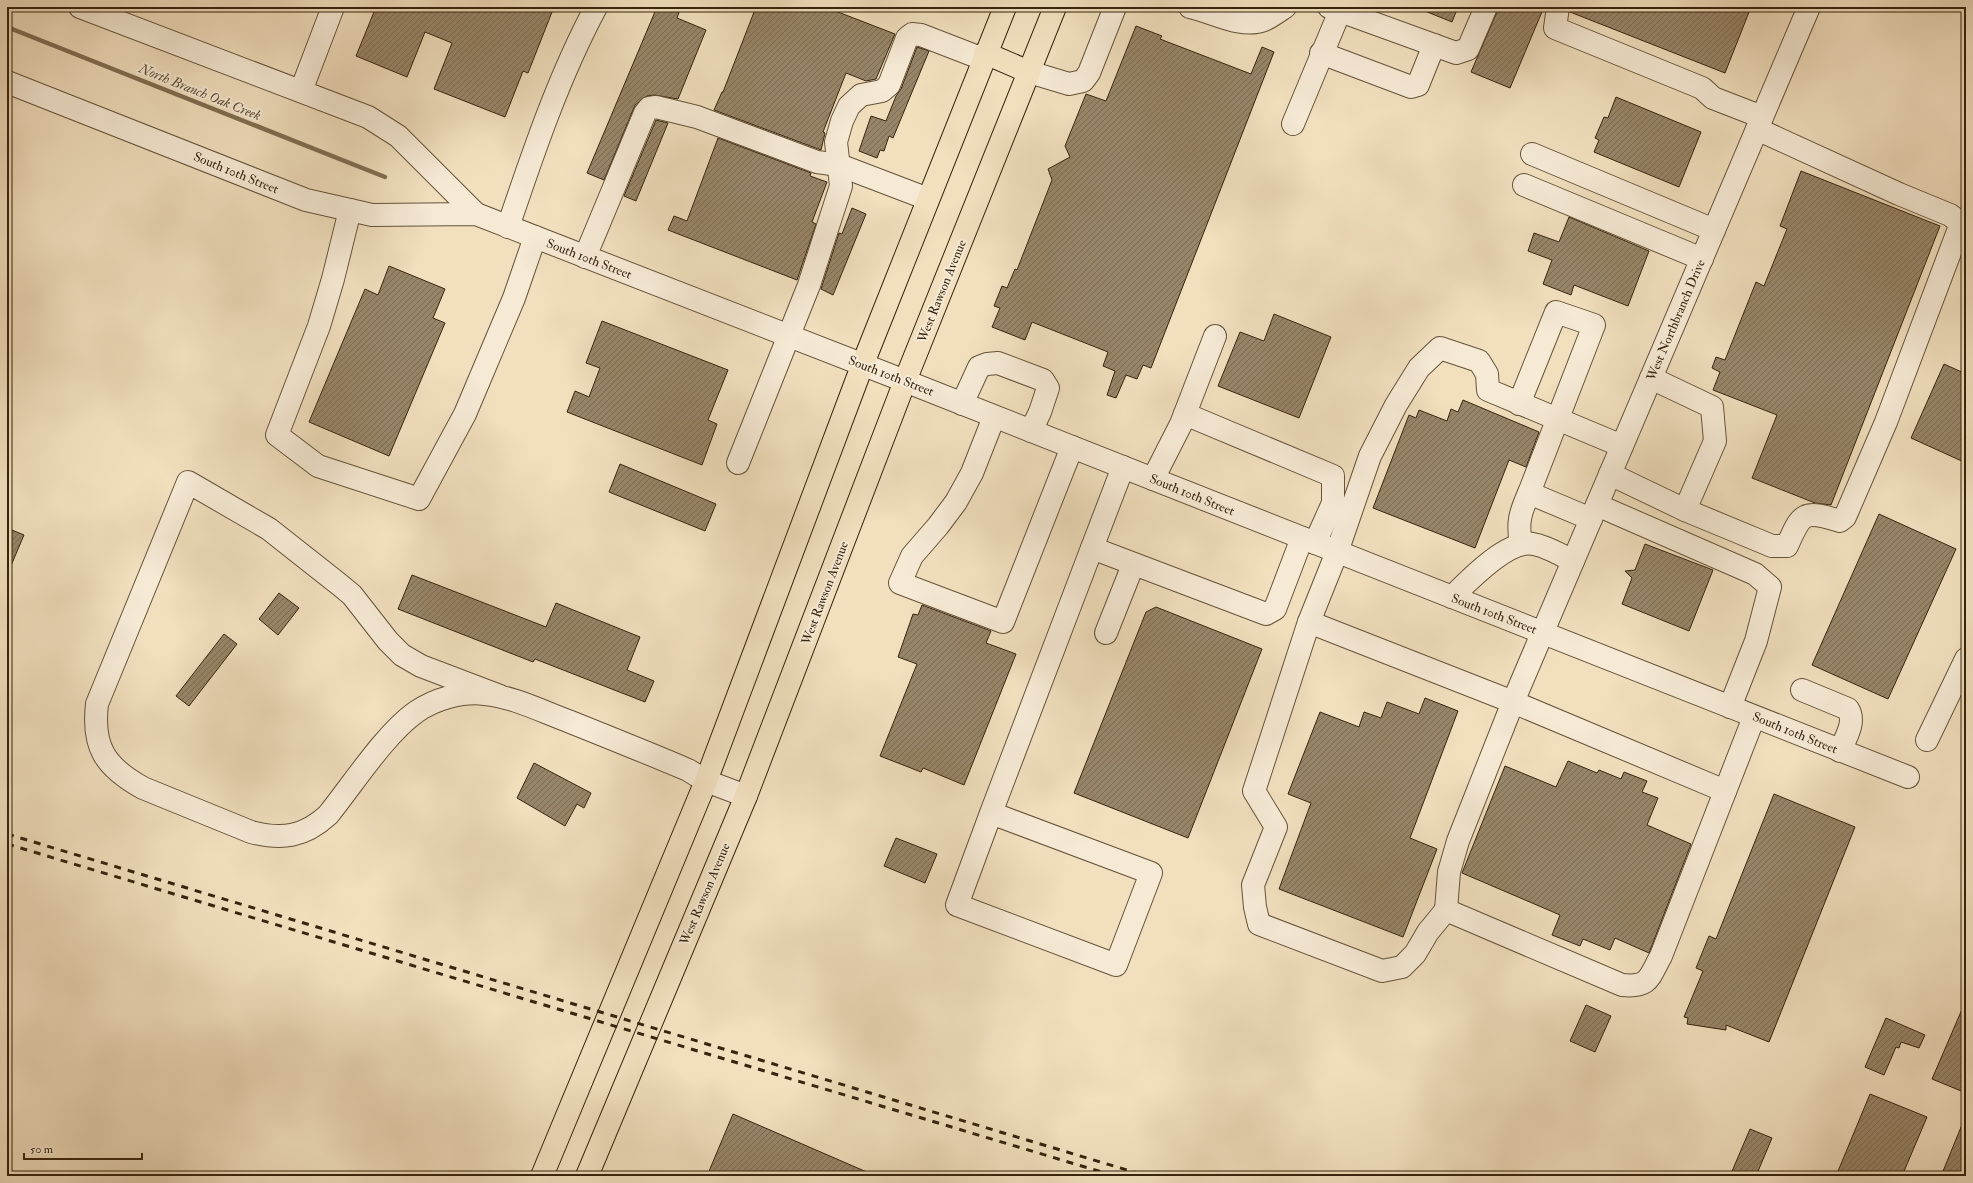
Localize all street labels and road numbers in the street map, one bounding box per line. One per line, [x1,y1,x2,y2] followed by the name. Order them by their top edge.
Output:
[191,149,281,197] street label: South 10th Street
[544,235,634,283] street label: South 10th Street
[914,237,970,346] street label: West Rawson Avenue
[1643,256,1709,384] street label: West Northbranch Drive
[846,352,936,400] street label: South 10th Street
[1147,471,1237,519] street label: South 10th Street
[798,539,852,648] street label: West Rawson Avenue
[1449,590,1539,638] street label: South 10th Street
[1750,709,1840,757] street label: South 10th Street
[676,840,734,948] street label: West Rawson Avenue

